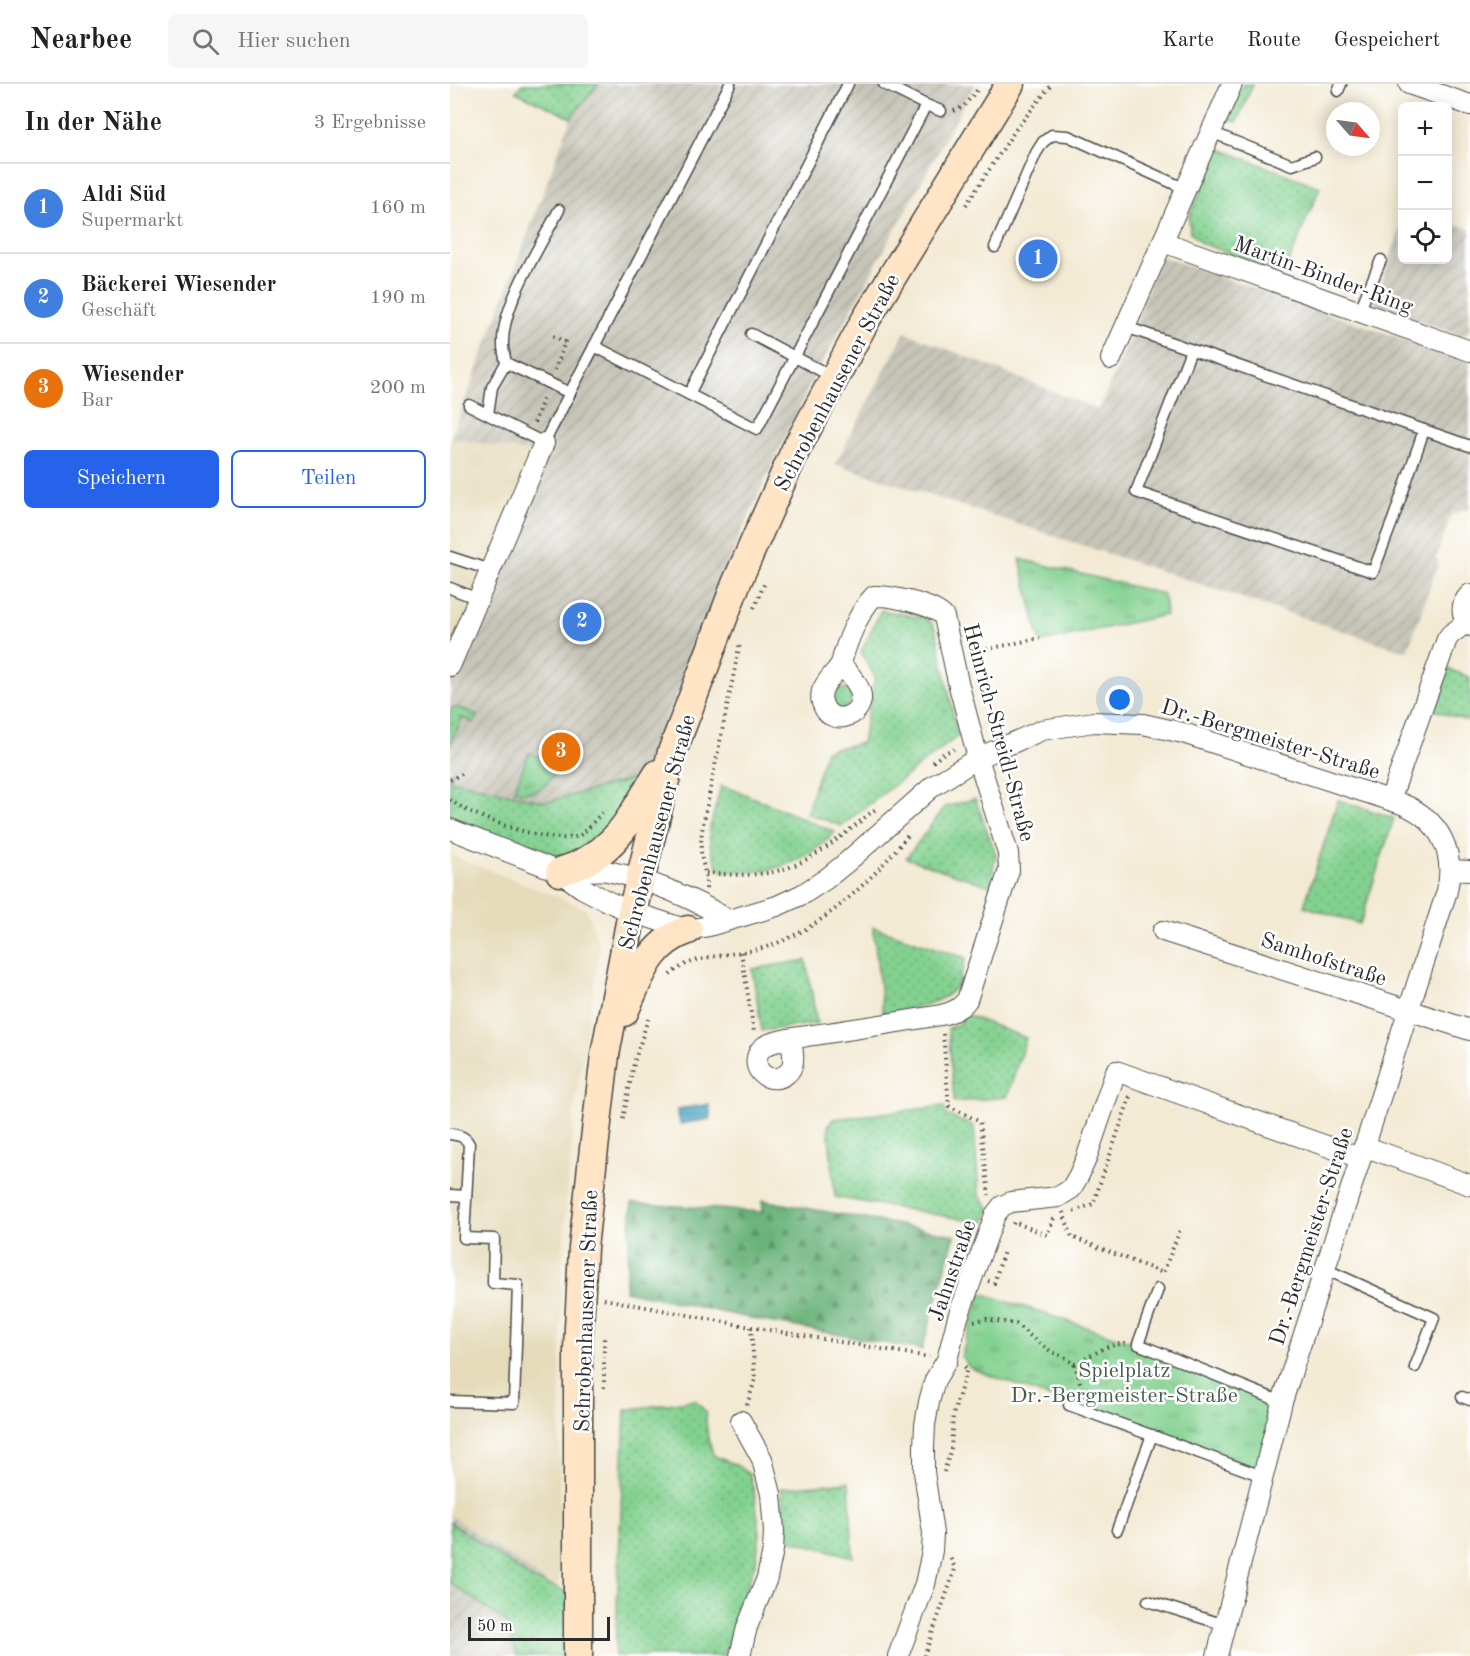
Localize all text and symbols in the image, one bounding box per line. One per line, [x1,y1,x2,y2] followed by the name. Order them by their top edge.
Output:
[168,14,588,68] search box
[189,25,222,58] icon: search
[30,27,132,55] text: Nearbee
[237,30,351,52] text: Hier suchen
[1162,30,1214,51] text: Karte
[1247,30,1301,51] text: Route
[1334,30,1440,51] text: Gespeichert
[1326,102,1380,156] north arrow
[1398,102,1452,264] map controls
[1398,102,1452,156] button: +
[24,110,162,136] text: In der Nähe
[314,113,426,133] text: 3 Ergebnisse
[1398,156,1452,210] button: −
[81,184,166,206] text: Aldi Süd
[38,198,49,218] text: 1
[370,198,426,218] text: 160 m
[1398,210,1452,264] button: locate
[81,211,183,231] text: Supermarkt
[1231,233,1416,319] street label: Martin-Binder-Ring
[1018,236,1058,282] pin: 1
[771,271,904,495] street label: Schrobenhausener Straße
[81,274,276,296] text: Bäckerei Wiesender
[38,288,49,308] text: 2
[370,288,426,308] text: 190 m
[81,301,156,321] text: Geschäft
[81,364,184,386] text: Wiesender
[38,378,49,398] text: 3
[370,378,426,398] text: 200 m
[81,391,113,411] text: Bar
[24,450,219,508] button: Speichern
[231,450,426,508] button: Teilen
[562,600,602,644] pin: 2
[958,621,1038,844] street label: Heinrich-Streidl-Straße
[1105,685,1134,714] your location
[1158,696,1382,784] street label: Dr.-Bergmeister-Straße
[616,712,700,953] street label: Schrobenhausener Straße
[542,730,580,774] pin: 3
[1258,929,1389,991] street label: Samhofstraße
[1266,1125,1358,1348] street label: Dr.-Bergmeister-Straße
[572,1189,602,1433] street label: Schrobenhausener Straße
[925,1217,980,1324] street label: Jahnstraße
[1010,1360,1238,1407] park label: Spielplatz Dr.-Bergmeister-Straße
[468,1614,610,1642] scale bar
[477,1619,513,1635] text: 50 m

